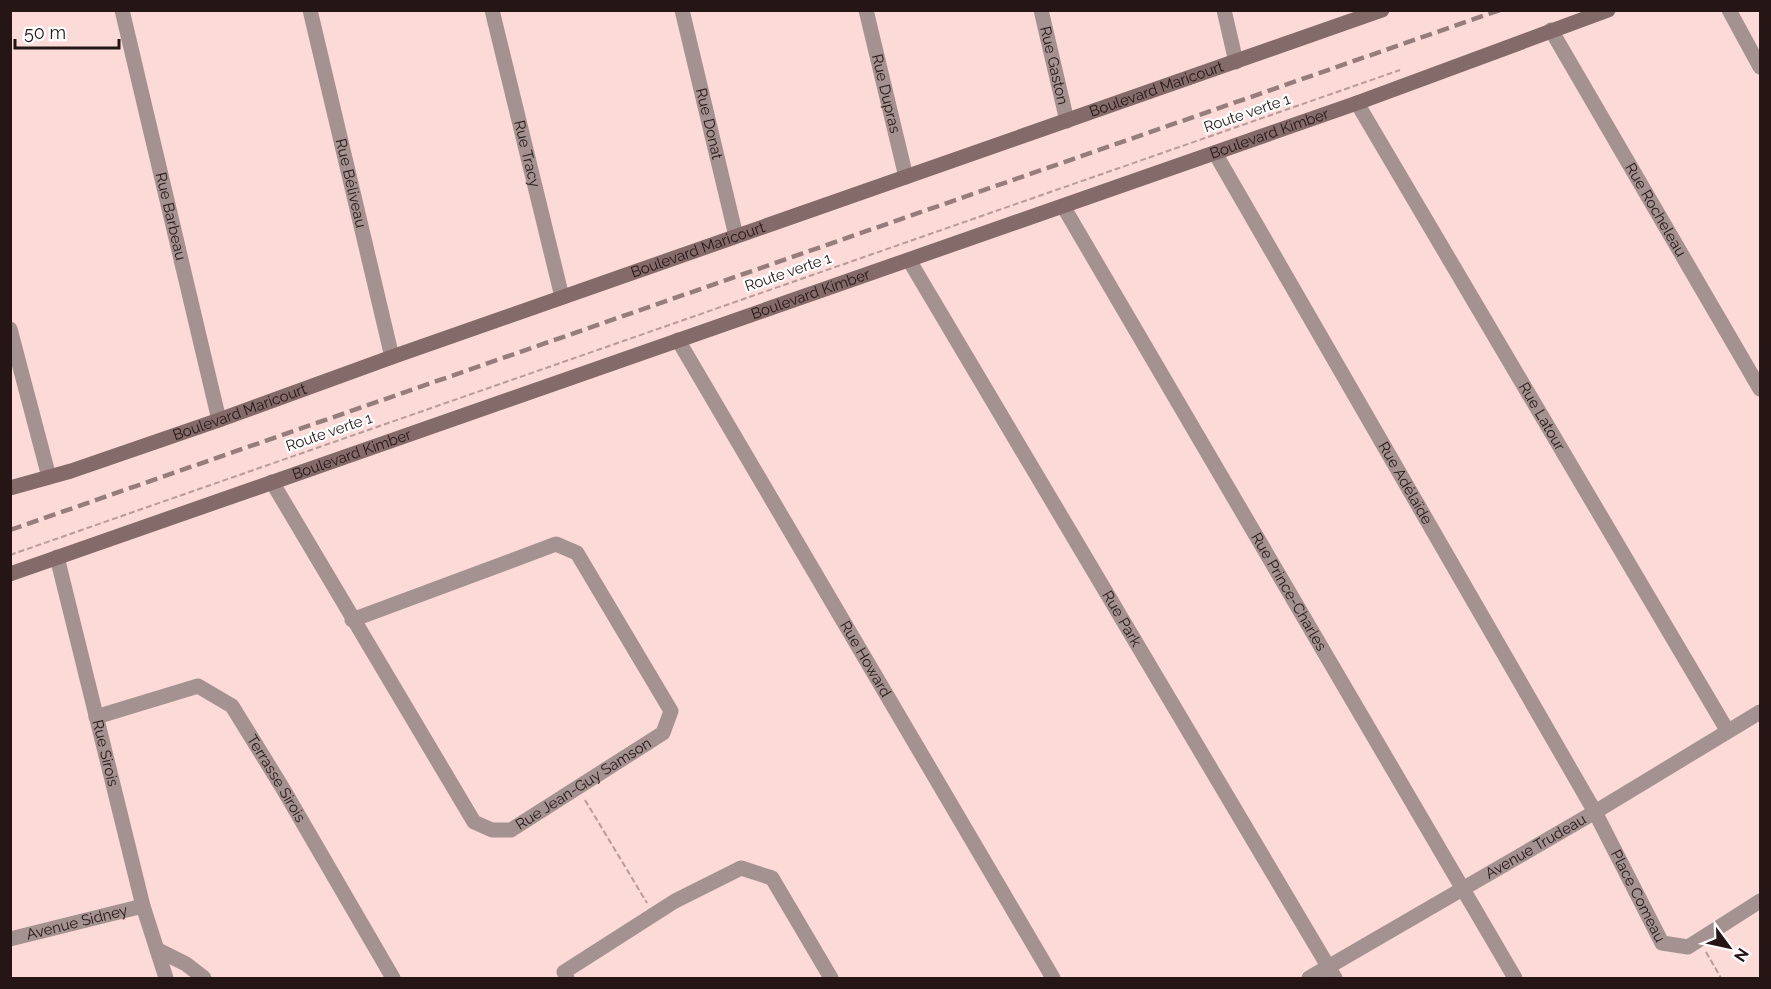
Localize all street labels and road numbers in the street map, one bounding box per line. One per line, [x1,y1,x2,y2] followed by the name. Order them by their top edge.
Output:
[1036,24,1072,107] street label: Rue Gaston
[868,52,904,135] street label: Rue Dupras
[1087,57,1226,121] street label: Boulevard Maricourt
[692,86,726,161] street label: Rue Donat
[1201,90,1293,136] street label: Route verte 1
[1207,104,1332,163] street label: Boulevard Kimber
[510,118,544,189] street label: Rue Tracy
[332,137,370,230] street label: Rue Béliveau
[1621,160,1690,260] street label: Rue Rocheleau
[152,170,190,262] street label: Rue Barbeau
[628,218,767,282] street label: Boulevard Maricourt
[742,249,834,295] street label: Route verte 1
[749,265,873,323] street label: Boulevard Kimber
[1515,379,1569,454] street label: Rue Latour
[170,380,309,444] street label: Boulevard Maricourt
[283,409,375,455] street label: Route verte 1
[290,425,414,484] street label: Boulevard Kimber
[1374,438,1436,528] street label: Rue Adélaïde
[1247,529,1330,654] street label: Rue Prince-Charles
[1098,587,1145,650] street label: Rue Park
[836,618,895,700] street label: Rue Howard
[88,718,122,788] street label: Rue Sirois
[243,731,310,825] street label: Terrasse Sirois
[512,734,654,834] street label: Rue Jean-Guy Samson
[1482,810,1589,883] street label: Avenue Trudeau
[1607,847,1669,945] street label: Place Comeau
[24,901,129,944] street label: Avenue Sidney

